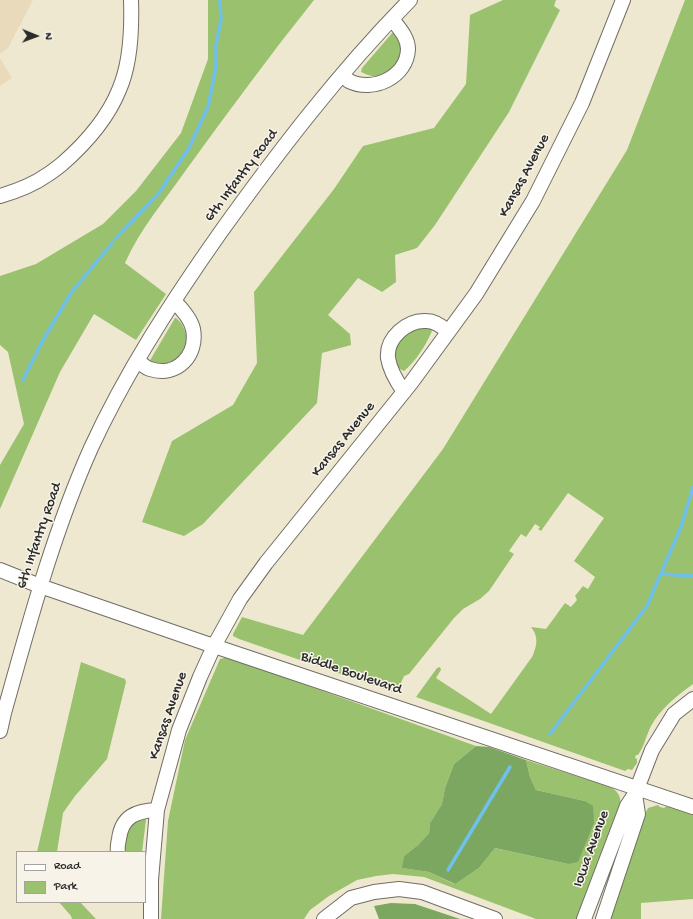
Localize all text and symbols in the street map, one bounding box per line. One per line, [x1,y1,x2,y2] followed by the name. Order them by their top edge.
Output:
[16,16,56,56] north arrow
[42,33,54,40] text: N
[201,126,283,226] street label: 6th Infantry Road
[496,131,554,221] street label: Kansas Avenue
[308,399,380,481] street label: Kansas Avenue
[13,480,67,592] street label: 6th Infantry Road
[298,648,404,700] street label: Biddle Boulevard
[146,670,192,762] street label: Kansas Avenue
[570,808,614,890] street label: Iowa Avenue
[16,851,146,903] legend
[54,860,80,874] text: Road
[54,880,77,894] text: Park

